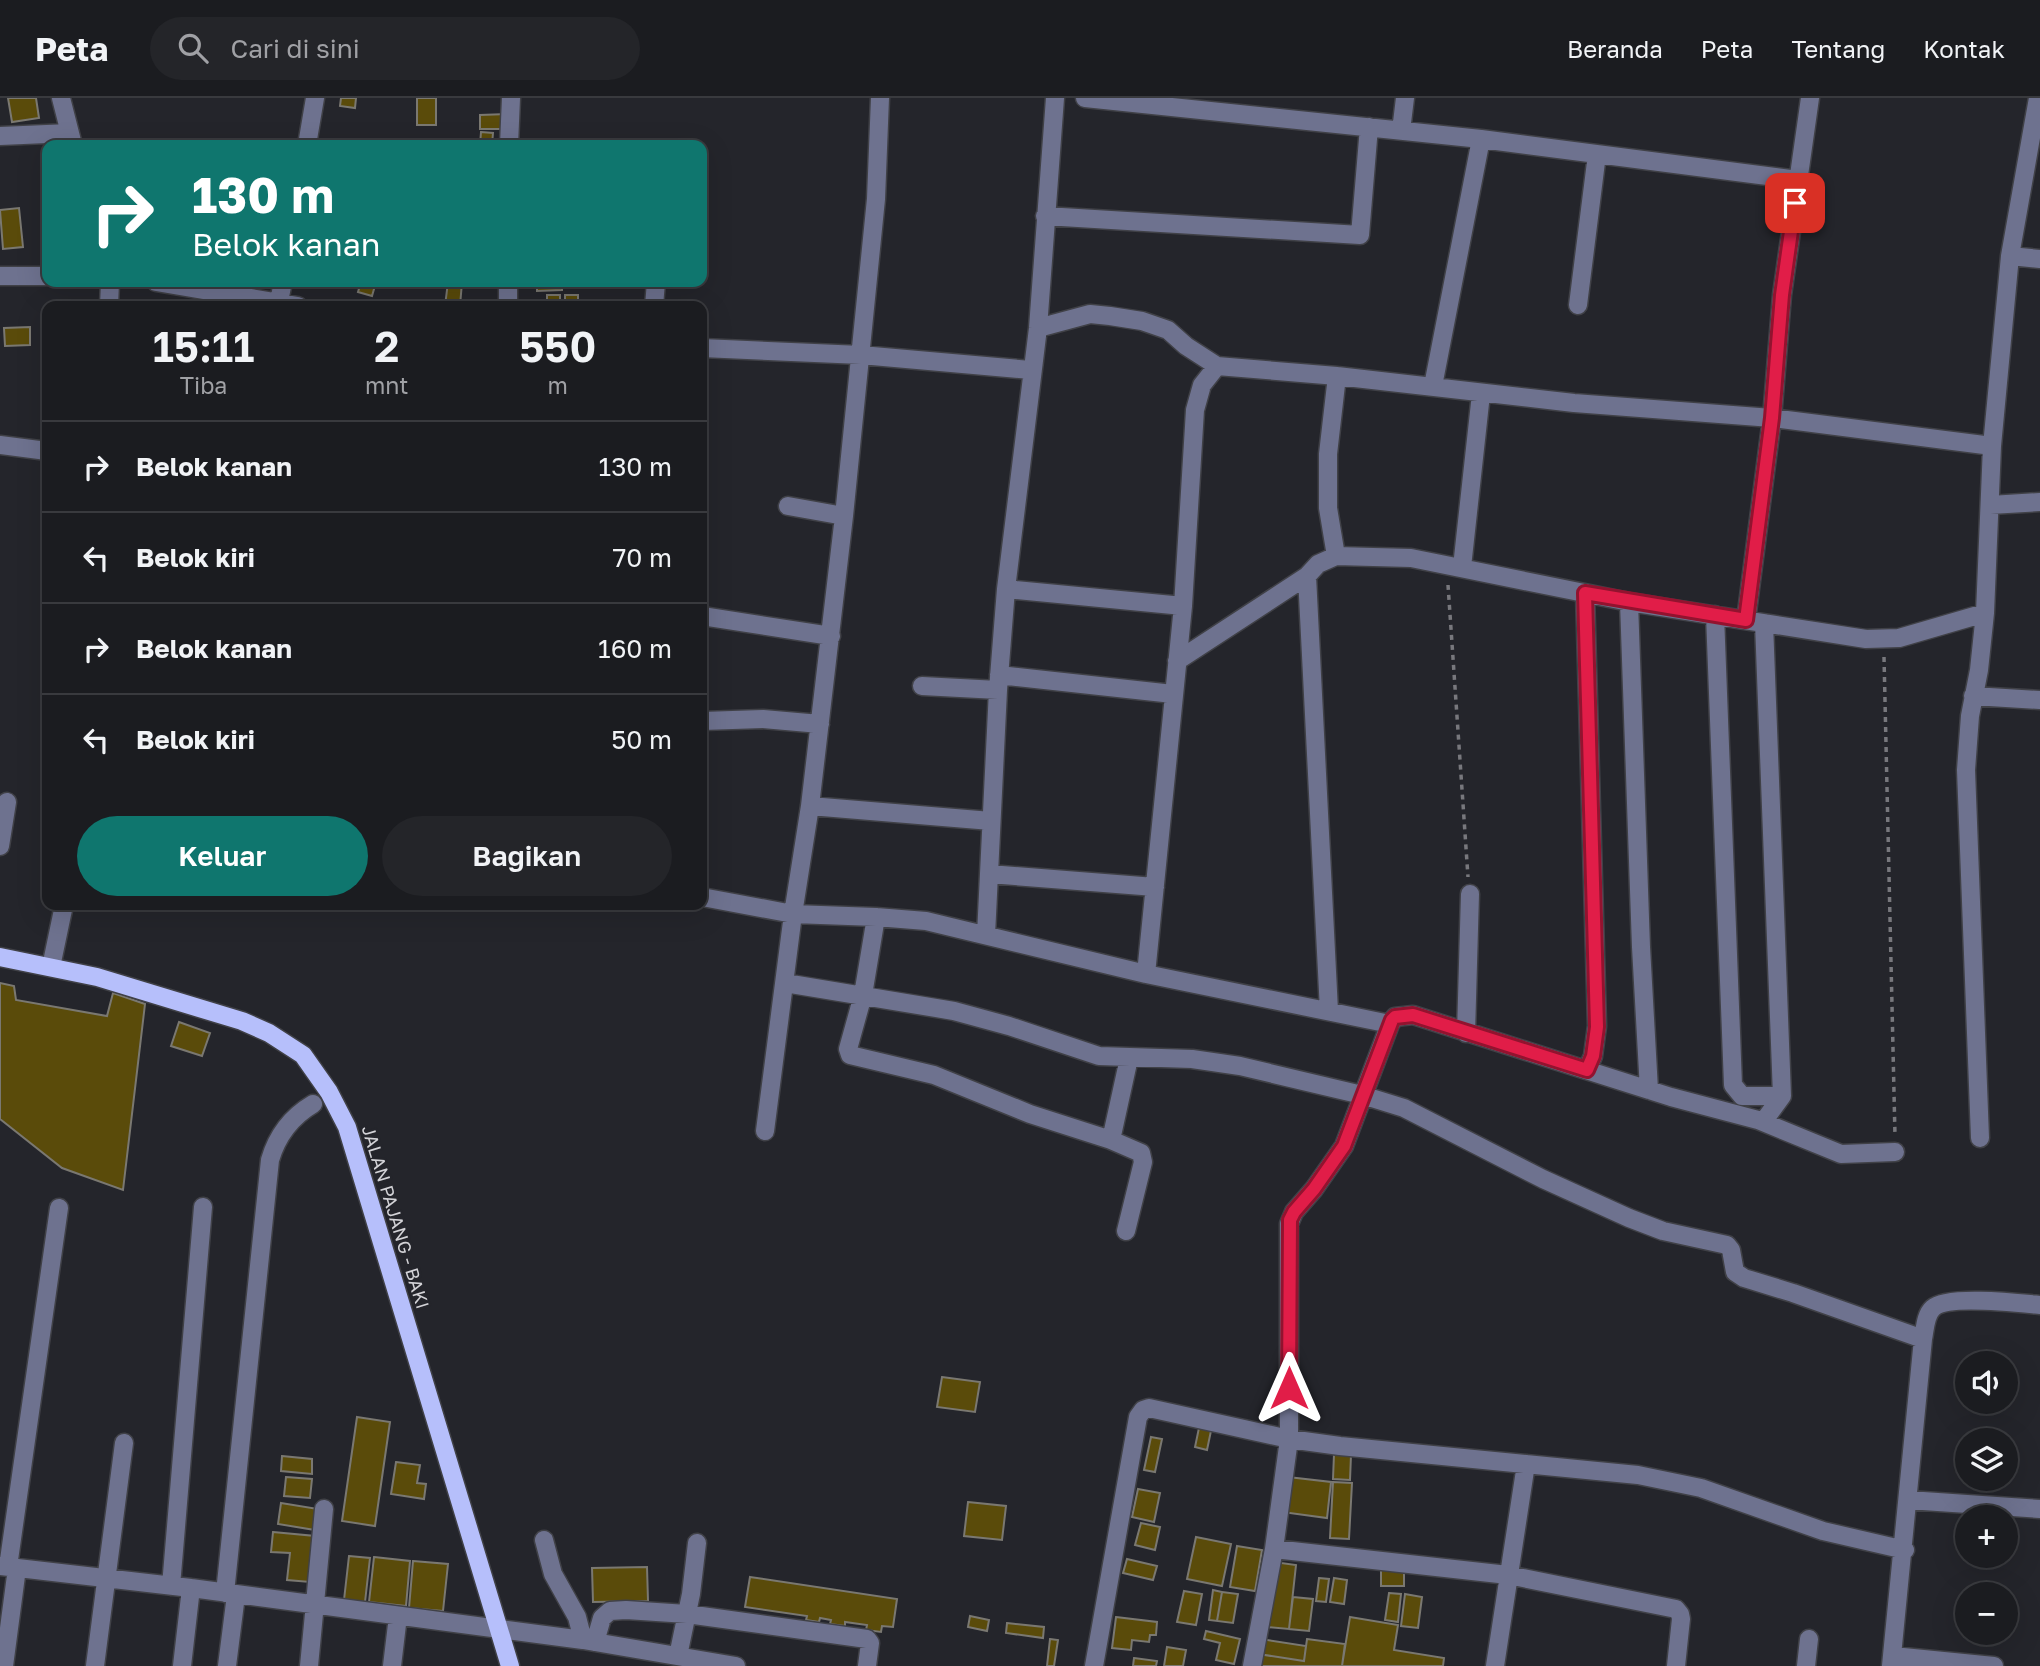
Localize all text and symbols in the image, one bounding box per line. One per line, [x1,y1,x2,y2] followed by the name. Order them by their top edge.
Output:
[150,17,640,80] search box
[35,29,108,68] text: Peta
[174,29,212,67] icon: search
[230,33,360,64] text: Cari di sini
[1567,34,1663,63] text: Beranda
[1701,34,1753,63] text: Peta
[1791,34,1885,63] text: Tentang
[1923,34,2005,63] text: Kontak
[192,165,334,224] text: 130 m
[77,168,168,259] icon: right
[1765,173,1825,233] pin
[1776,184,1814,222] icon: arrive
[192,225,380,263] text: Belok kanan
[153,321,254,371] text: 15:11
[374,321,399,371] text: 2
[519,321,596,371] text: 550
[180,371,227,399] text: Tiba
[365,371,408,399] text: mnt
[548,371,568,399] text: m
[77,448,115,486] icon: right
[136,451,292,482] text: Belok kanan
[599,451,672,482] text: 130 m
[77,539,115,577] icon: left
[136,542,255,573] text: Belok kiri
[613,542,672,573] text: 70 m
[77,630,115,668] icon: right
[136,633,292,664] text: Belok kanan
[598,633,672,664] text: 160 m
[77,721,115,759] icon: left
[136,724,255,755] text: Belok kiri
[611,724,672,755] text: 50 m
[77,816,368,896] button: Keluar
[382,816,672,896] button: Bagikan
[358,1123,434,1311] street label: JALAN PAJANG - BAKI
[1252,1351,1326,1425] position arrow
[1955,1351,2018,1645] map controls
[1955,1351,2018,1414] button: sound
[1955,1428,2018,1491] button: layers
[1955,1505,2018,1568] button: +
[1955,1582,2018,1645] button: −

